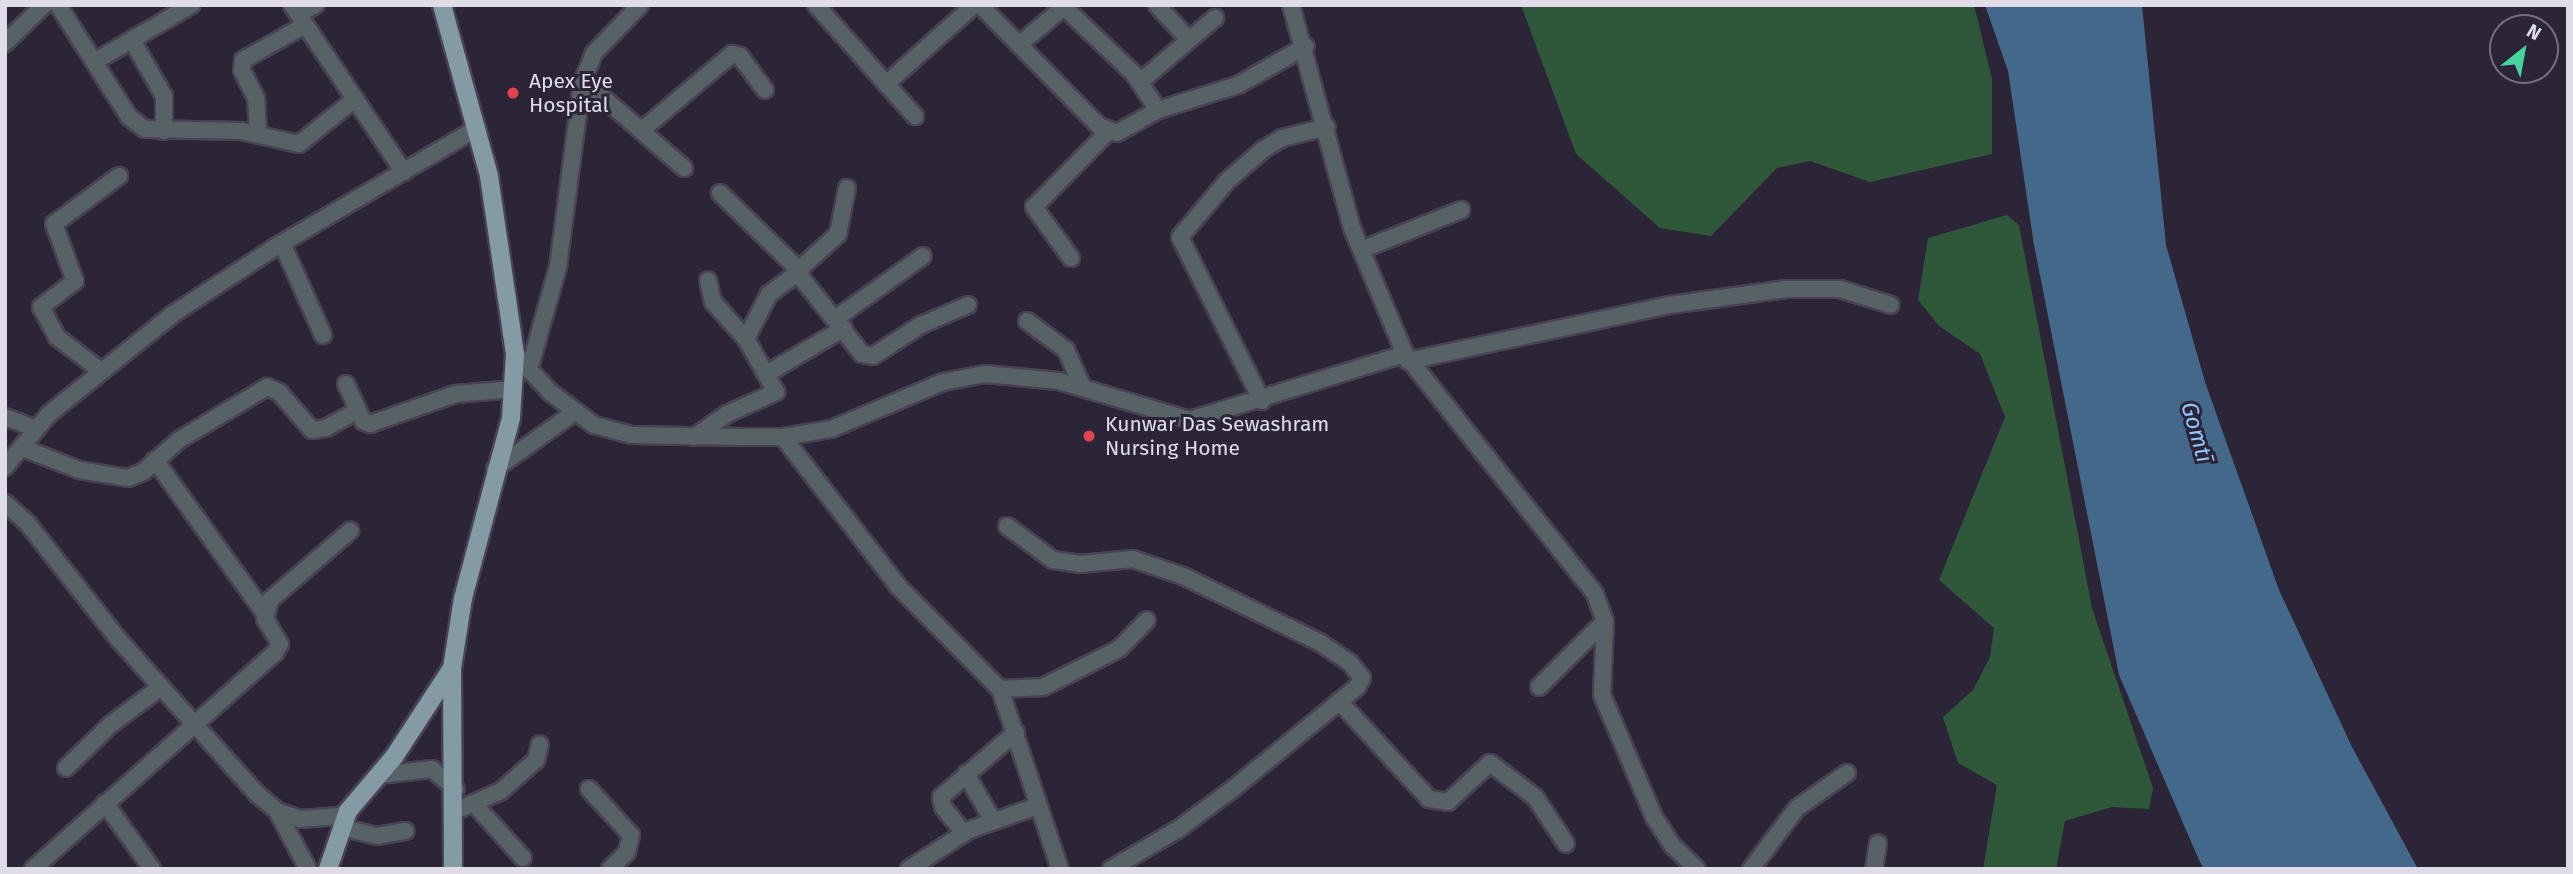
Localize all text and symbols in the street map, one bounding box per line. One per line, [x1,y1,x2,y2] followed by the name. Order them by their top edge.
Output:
[2489,14,2559,84] north arrow
[2523,19,2545,45] text: N
[529,68,613,118] place label: Apex Eye Hospital
[503,83,523,103] marker: Apex Eye Hospital
[2175,399,2219,465] water label: Gomtī
[1105,411,1329,461] place label: Kunwar Das Sewashram Nursing Home
[1079,426,1099,446] marker: Kunwar Das Sewashram Nursing Home

